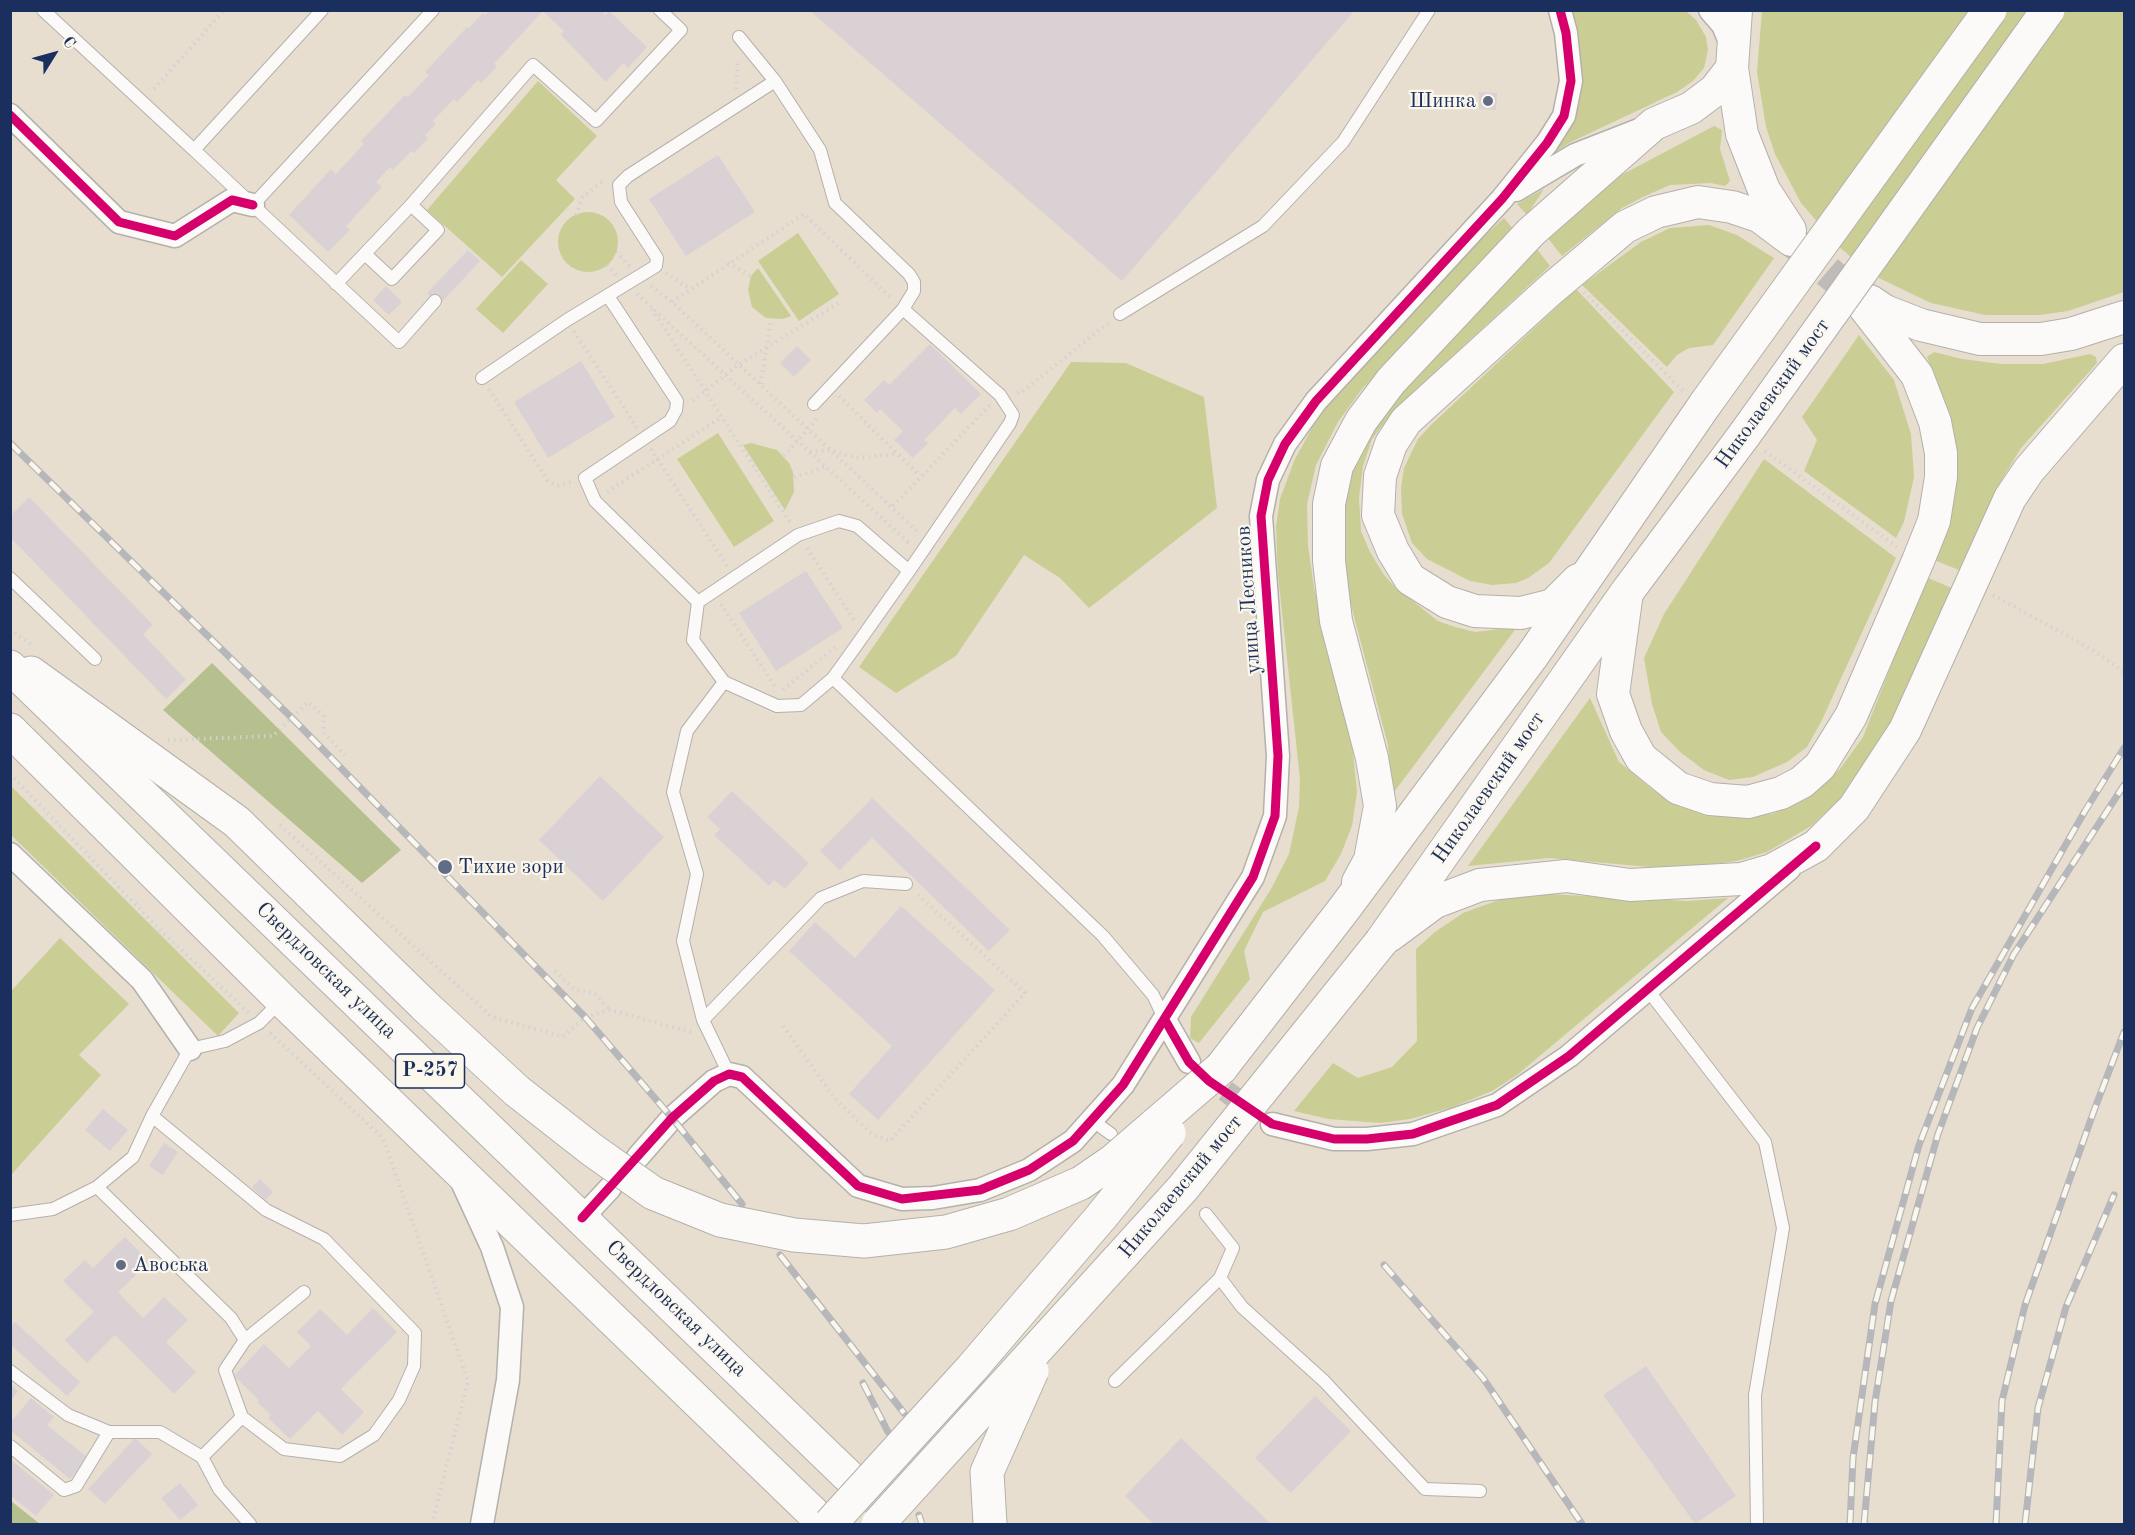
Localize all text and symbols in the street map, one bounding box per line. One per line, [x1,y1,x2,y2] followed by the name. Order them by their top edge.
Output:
[24,24,84,84] north arrow
[59,34,78,52] text: С
[1409,88,1476,114] place label: Шинка
[1481,94,1495,108] marker: Шинка
[1710,314,1836,474] street label: Николаевский мост
[1231,525,1267,675] street label: улица Лесников
[1427,707,1551,869] street label: Николаевский мост
[458,854,564,880] place label: Тихие зори
[436,858,454,876] marker: Тихие зори
[250,897,402,1045] street label: Свердловская улица
[396,1054,464,1088] road number: Р-257
[1114,1110,1248,1264] street label: Николаевский мост
[600,1235,752,1383] street label: Свердловская улица
[133,1252,208,1278] place label: Авоська
[114,1258,128,1272] marker: Авоська

